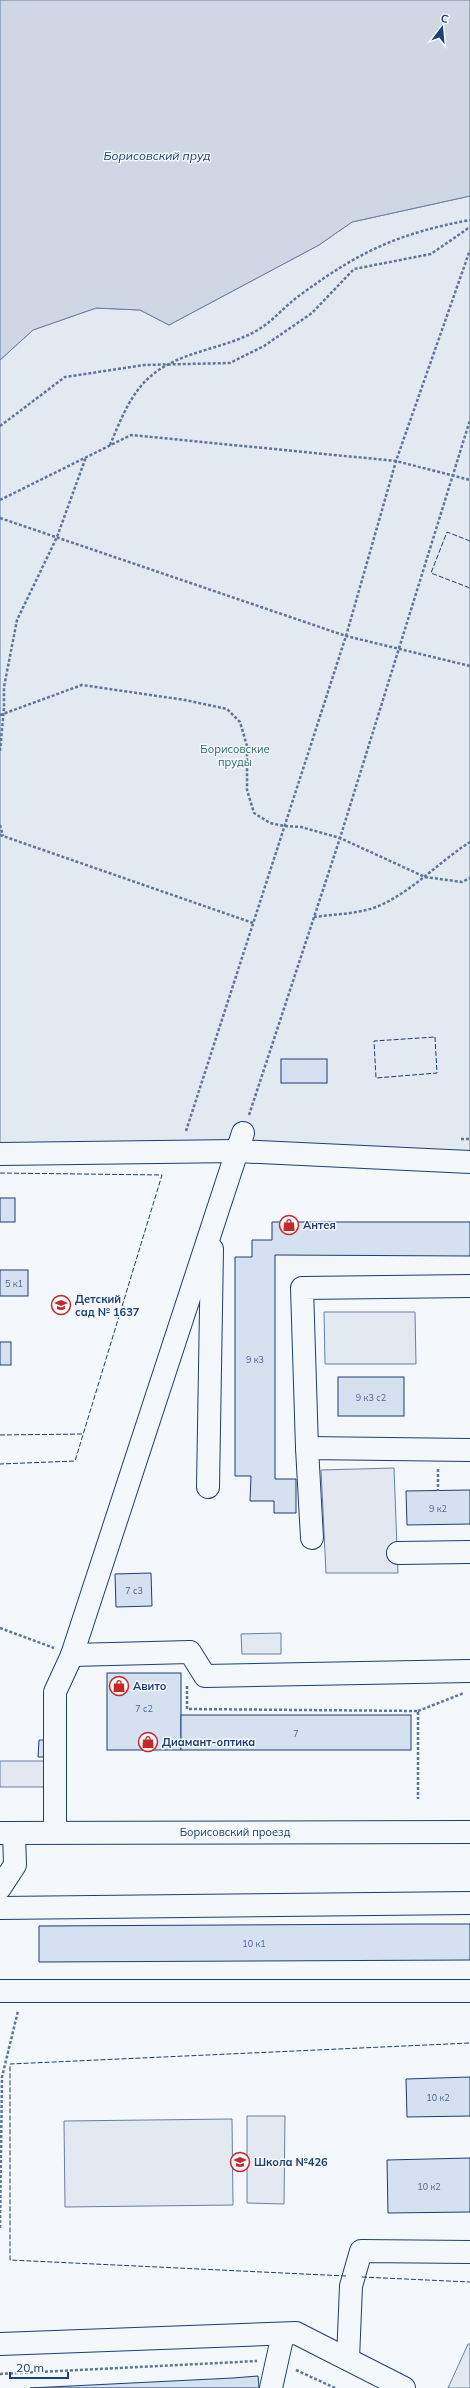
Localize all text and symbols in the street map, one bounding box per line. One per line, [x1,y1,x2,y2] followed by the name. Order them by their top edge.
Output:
[422,8,462,48] north arrow
[439,11,451,26] text: С
[103,148,211,163] water label: Борисовский пруд
[200,742,270,769] park label: Борисовские пруды
[278,1214,300,1236] shop icon: Антея
[303,1218,336,1232] place label: Антея
[5,1278,23,1289] house number: 5 к1
[75,1292,140,1319] place label: Детский сад № 1637
[50,1294,72,1316] school or university icon: Детский сад № 1637
[246,1354,264,1365] house number: 9 к3
[356,1392,386,1403] house number: 9 к3 с2
[429,1503,447,1514] house number: 9 к2
[125,1585,143,1596] house number: 7 с3
[108,1675,130,1697] shop icon: Авито
[133,1679,167,1693] place label: Авито
[135,1703,153,1714] house number: 7 с2
[293,1728,299,1739] house number: 7
[137,1731,159,1753] shop icon: Диамант-оптика
[162,1735,255,1749] place label: Диамант-оптика
[180,1825,291,1839] street label: Борисовский проезд
[242,1938,266,1949] house number: 10 к1
[426,2092,450,2103] house number: 10 к2
[229,2151,251,2173] school or university icon: Школа №426
[254,2155,328,2169] place label: Школа №426
[417,2181,441,2192] house number: 10 к2
[10,2354,68,2380] scale bar
[16,2360,44,2375] text: 20 m

